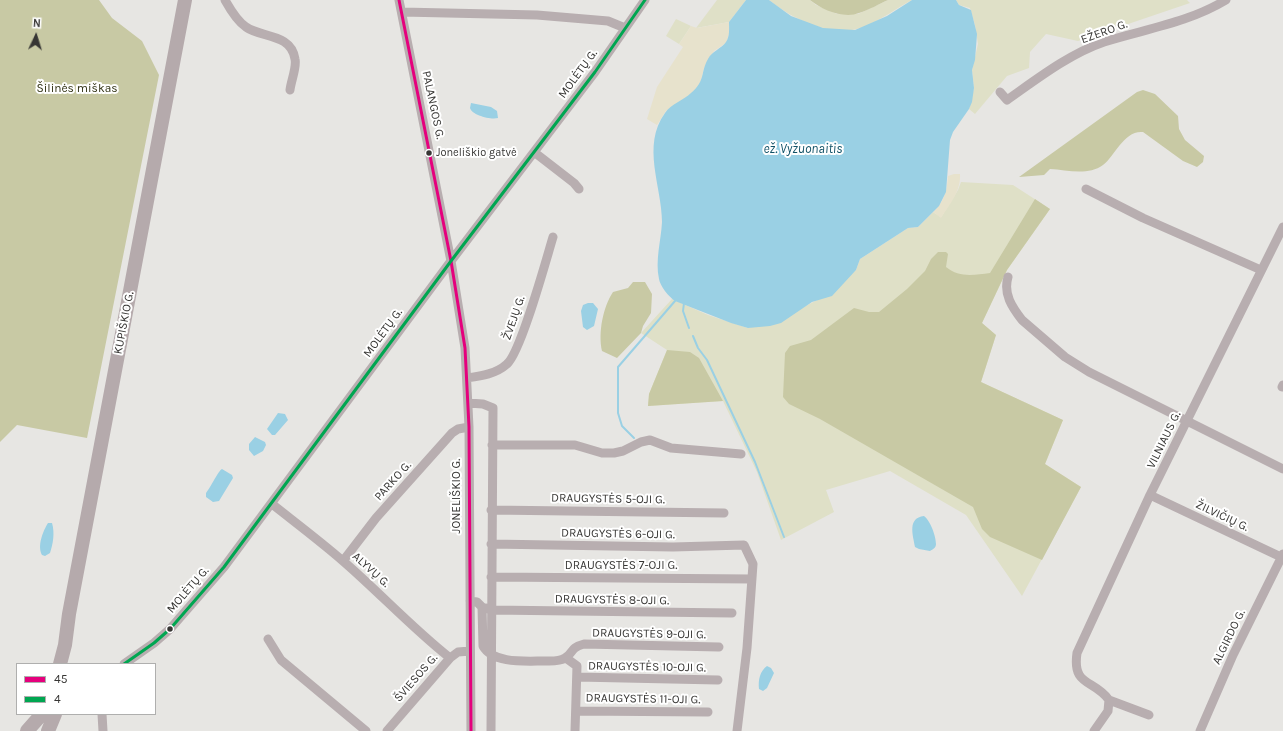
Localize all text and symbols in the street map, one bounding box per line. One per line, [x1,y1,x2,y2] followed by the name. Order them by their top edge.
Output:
[16,16,56,56] north arrow
[32,17,41,30] text: N
[1079,17,1129,47] street label: EŽERO G.
[555,47,601,101] street label: MOLĖTŲ G.
[419,70,447,140] street label: PALANGOS G.
[36,82,118,96] park label: Šilinės miškas
[764,141,842,157] water label: ež. Vyžuonaitis
[436,146,517,160] place label: Joneliškio gatvė
[424,148,434,158] marker: Joneliškio gatvė
[111,290,137,356] street label: KUPIŠKIO G.
[500,294,528,342] street label: ŽVEJŲ G.
[360,306,406,360] street label: MOLĖTŲ G.
[1144,409,1184,471] street label: VILNIAUS G.
[372,458,414,504] street label: PARKO G.
[450,459,464,533] street label: JONELIŠKIO G.
[551,491,665,507] street label: DRAUGYSTĖS 5-OJI G.
[1193,497,1251,535] street label: ŽILVIČIŲ G.
[561,526,675,542] street label: DRAUGYSTĖS 6-OJI G.
[349,549,393,591] street label: ALYVŲ G.
[565,559,677,573] street label: DRAUGYSTĖS 7-OJI G.
[164,564,212,616] street label: MOLĖTŲ G.
[555,592,669,608] street label: DRAUGYSTĖS 8-OJI G.
[1210,607,1248,667] street label: ALGIRDO G.
[165,624,175,634] unlabelled marker
[592,626,706,642] street label: DRAUGYSTĖS 9-OJI G.
[391,651,441,705] street label: ŠVIESOS G.
[588,659,706,675] street label: DRAUGYSTĖS 10-OJI G.
[16,663,156,715] legend
[54,672,67,686] text: 45
[585,691,701,707] street label: DRAUGYSTĖS 11-OJI G.
[54,692,61,706] text: 4

